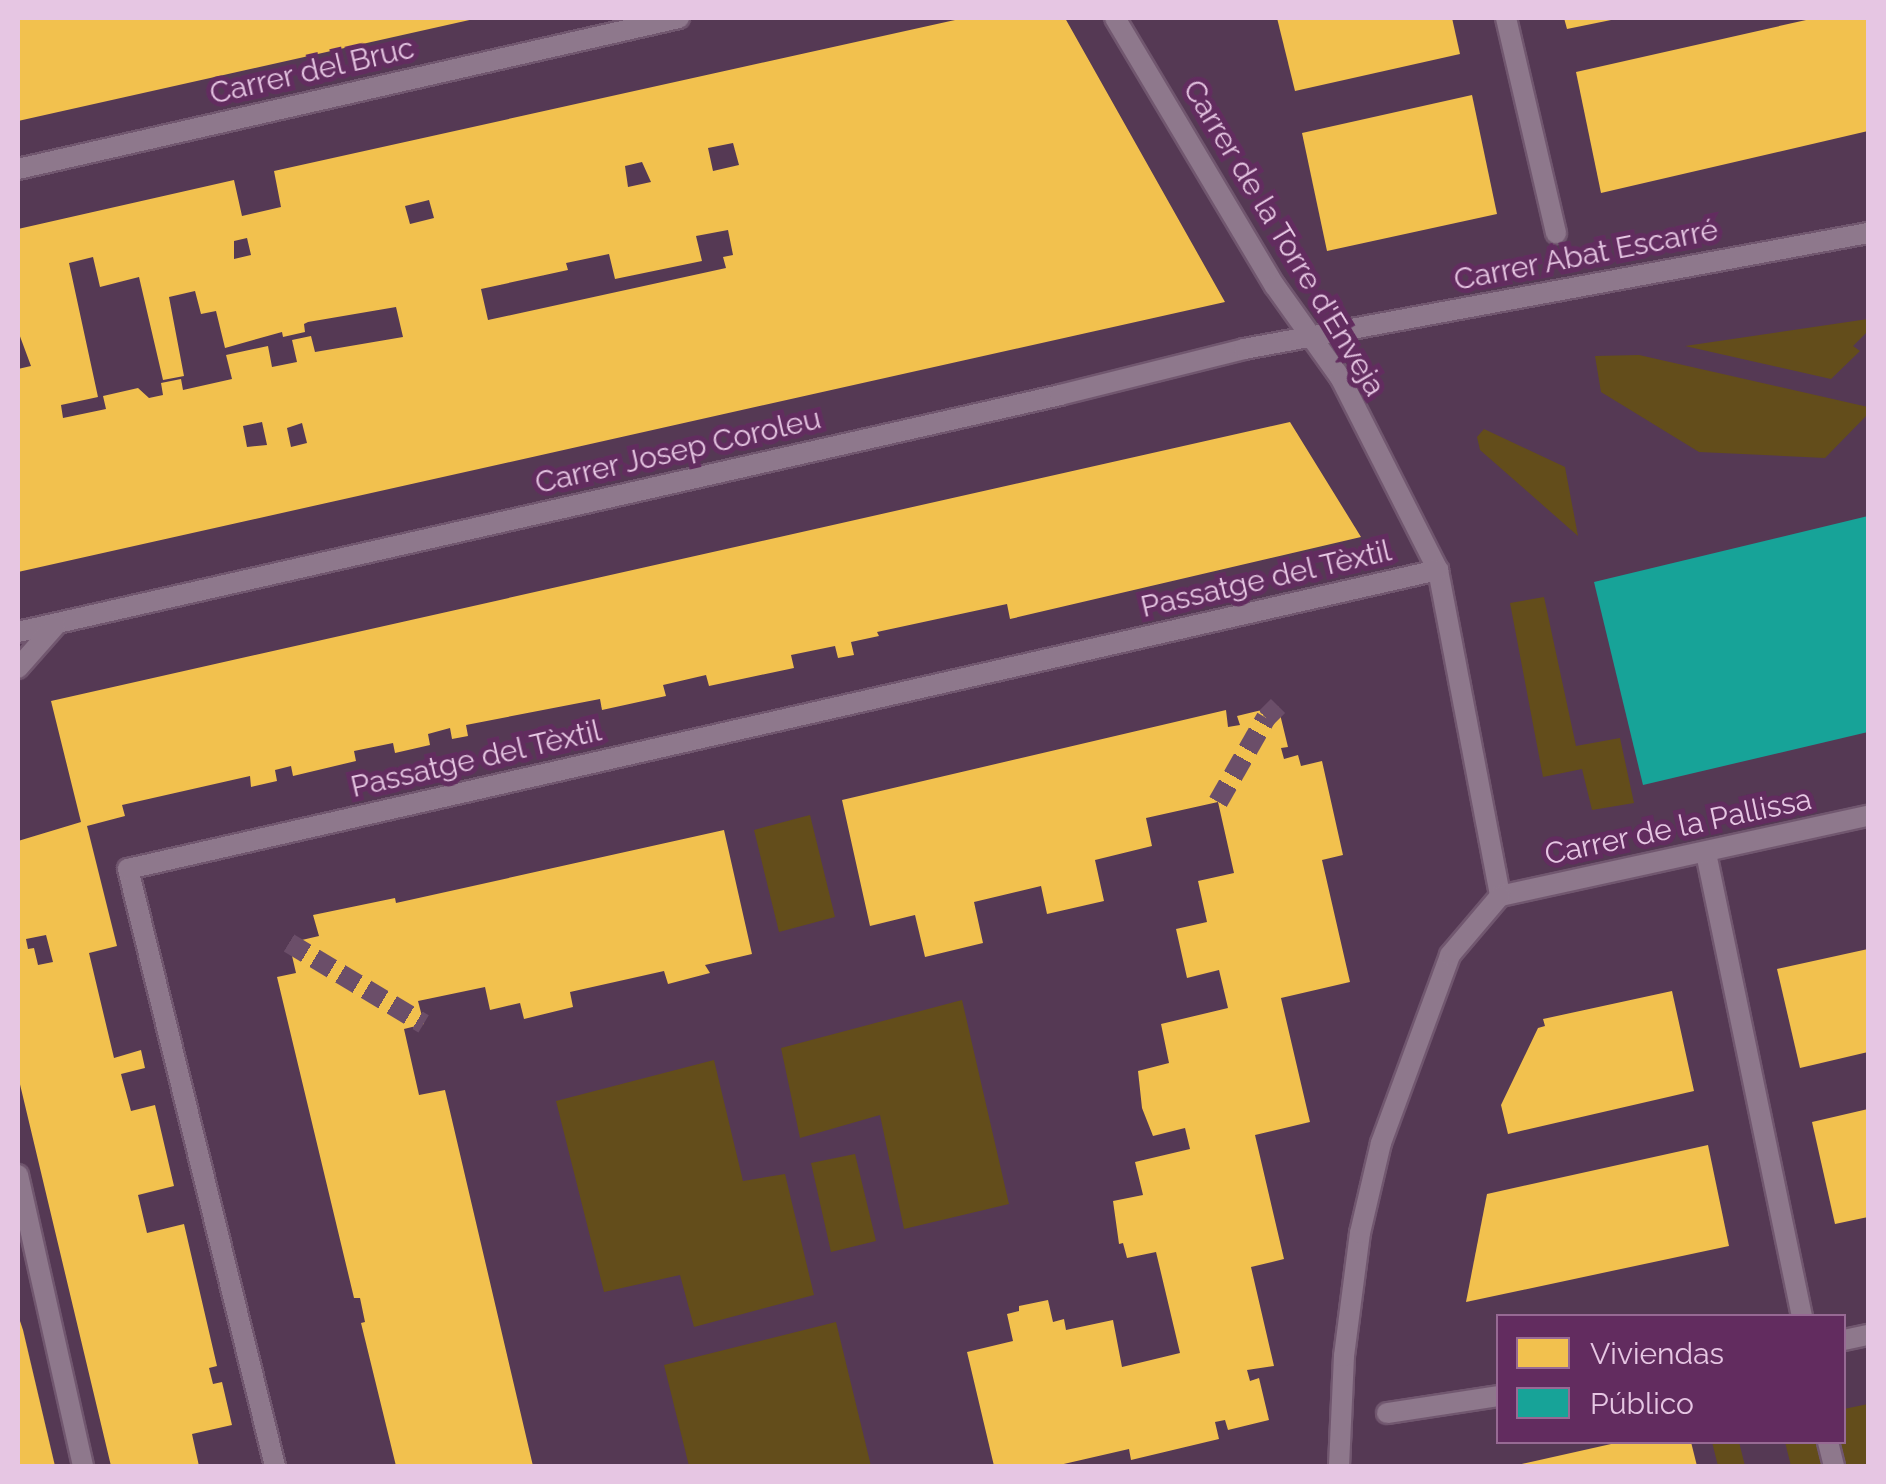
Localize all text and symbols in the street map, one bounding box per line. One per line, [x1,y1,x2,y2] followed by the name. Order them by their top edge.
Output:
[206,30,418,112] street label: Carrer del Bruc
[1175,73,1393,403] street label: Carrer de la Torre d'Enveja
[1450,212,1722,298] street label: Carrer Abat Escarré
[531,400,825,502] street label: Carrer Josep Coroleu
[1136,532,1396,626] street label: Passatge del Tèxtil
[346,712,606,806] street label: Passatge del Tèxtil
[1541,781,1815,873] street label: Carrer de la Pallissa
[1496,1314,1846,1444] legend
[1590,1336,1724,1371] text: Viviendas
[1590,1386,1694,1421] text: Público

